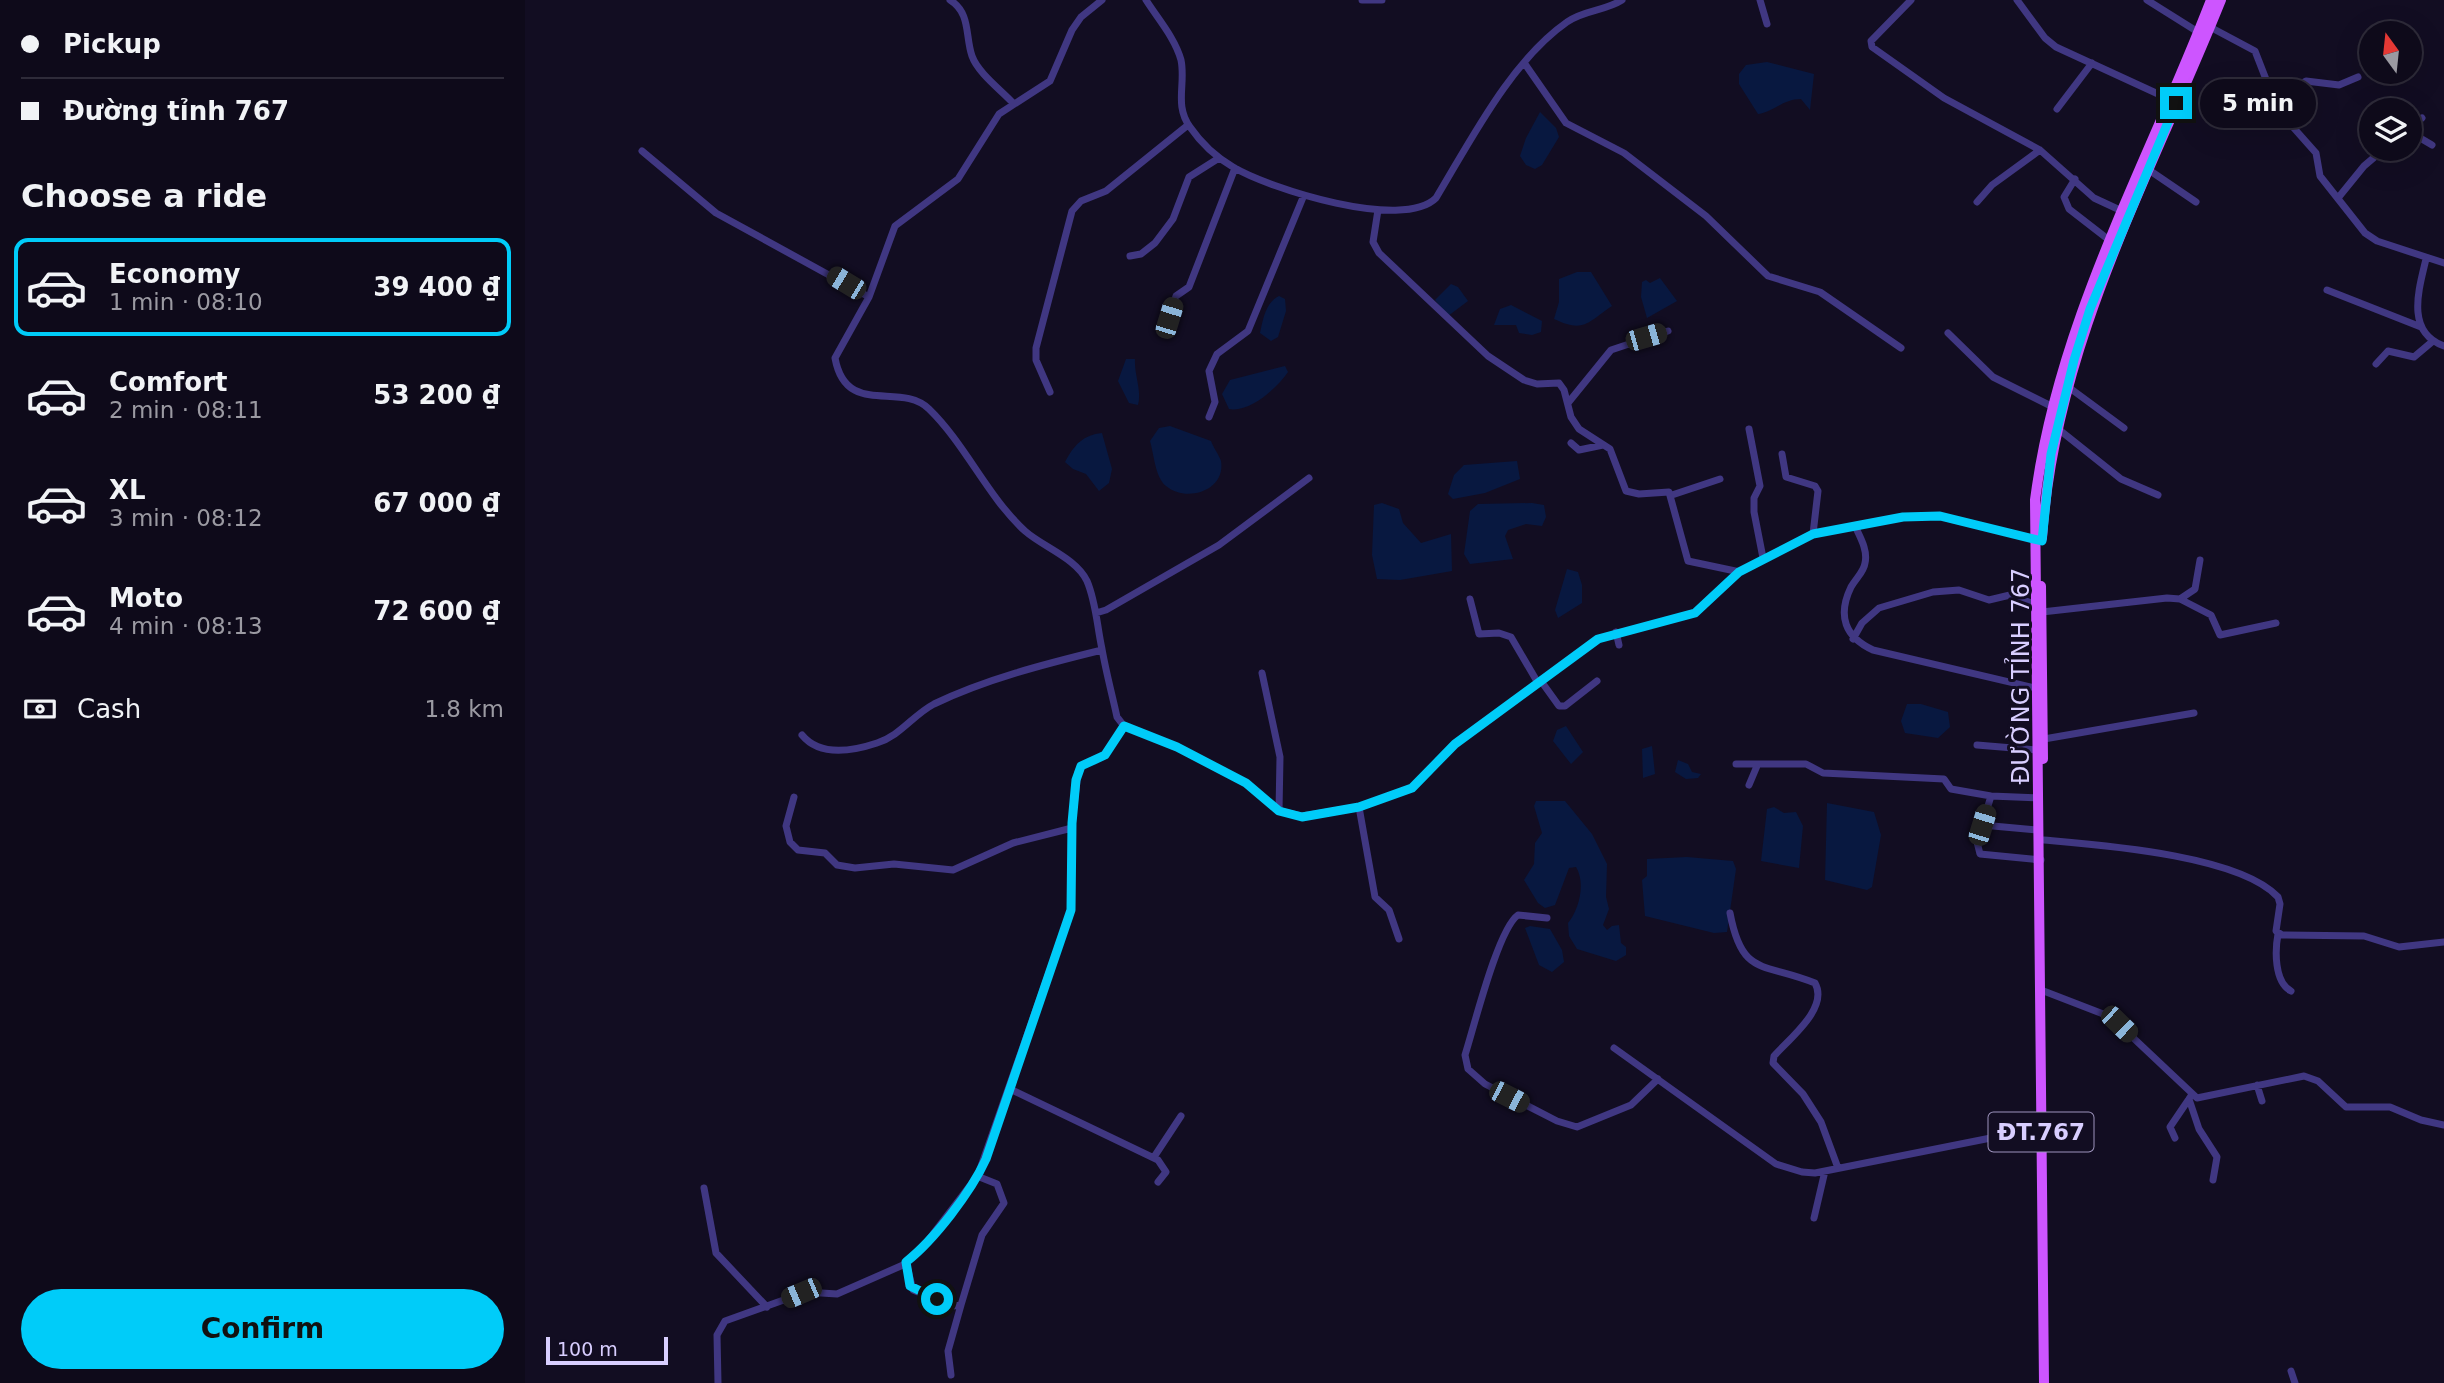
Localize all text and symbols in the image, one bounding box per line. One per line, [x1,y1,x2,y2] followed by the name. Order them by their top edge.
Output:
[2359,21,2422,84] north arrow
[2359,21,2422,161] map controls
[63,29,161,59] text: Pickup
[2201,78,2316,128] callout: 5 min
[2160,87,2192,119] route end
[2222,90,2294,116] text: 5 min
[63,96,289,126] text: Đường tỉnh 767
[2359,98,2422,161] button: layers
[21,177,267,215] text: Choose a ride
[25,256,88,319] icon: car
[109,259,240,289] text: Economy
[823,263,870,303] car
[373,272,500,302] text: 39 400 ₫
[109,289,263,315] text: 1 min · 08:10
[1153,295,1186,341] car
[1623,321,1670,353] car
[25,364,88,427] icon: car
[109,367,227,397] text: Comfort
[373,380,500,410] text: 53 200 ₫
[109,397,263,423] text: 2 min · 08:11
[25,472,88,535] icon: car
[109,475,146,505] text: XL
[373,488,500,518] text: 67 000 ₫
[109,505,263,531] text: 3 min · 08:12
[2004,568,2035,784] street label: ĐƯỜNG TỈNH 767
[25,580,88,643] icon: car
[109,583,183,613] text: Moto
[373,596,500,626] text: 72 600 ₫
[109,613,263,639] text: 4 min · 08:13
[21,690,59,728] icon: cash
[77,694,141,724] text: Cash
[424,696,504,722] text: 1.8 km
[1966,802,1999,848] car
[2097,1002,2142,1046] car
[1486,1078,1533,1116] car
[1989,1112,2093,1152] road number: ĐT.767
[778,1275,825,1311] car
[921,1283,953,1315] route start
[21,1289,504,1369] button: Confirm
[546,1334,669,1366] scale bar
[557,1338,618,1360] text: 100 m

